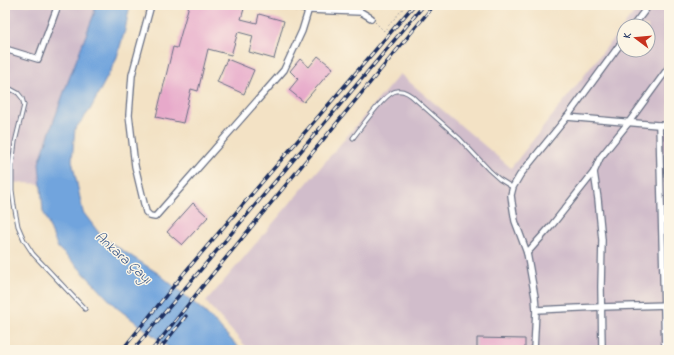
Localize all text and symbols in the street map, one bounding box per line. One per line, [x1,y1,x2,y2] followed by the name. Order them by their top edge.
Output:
[616,18,656,58] north arrow
[619,30,636,40] text: K
[90,227,156,290] water label: Ankara Çayı

